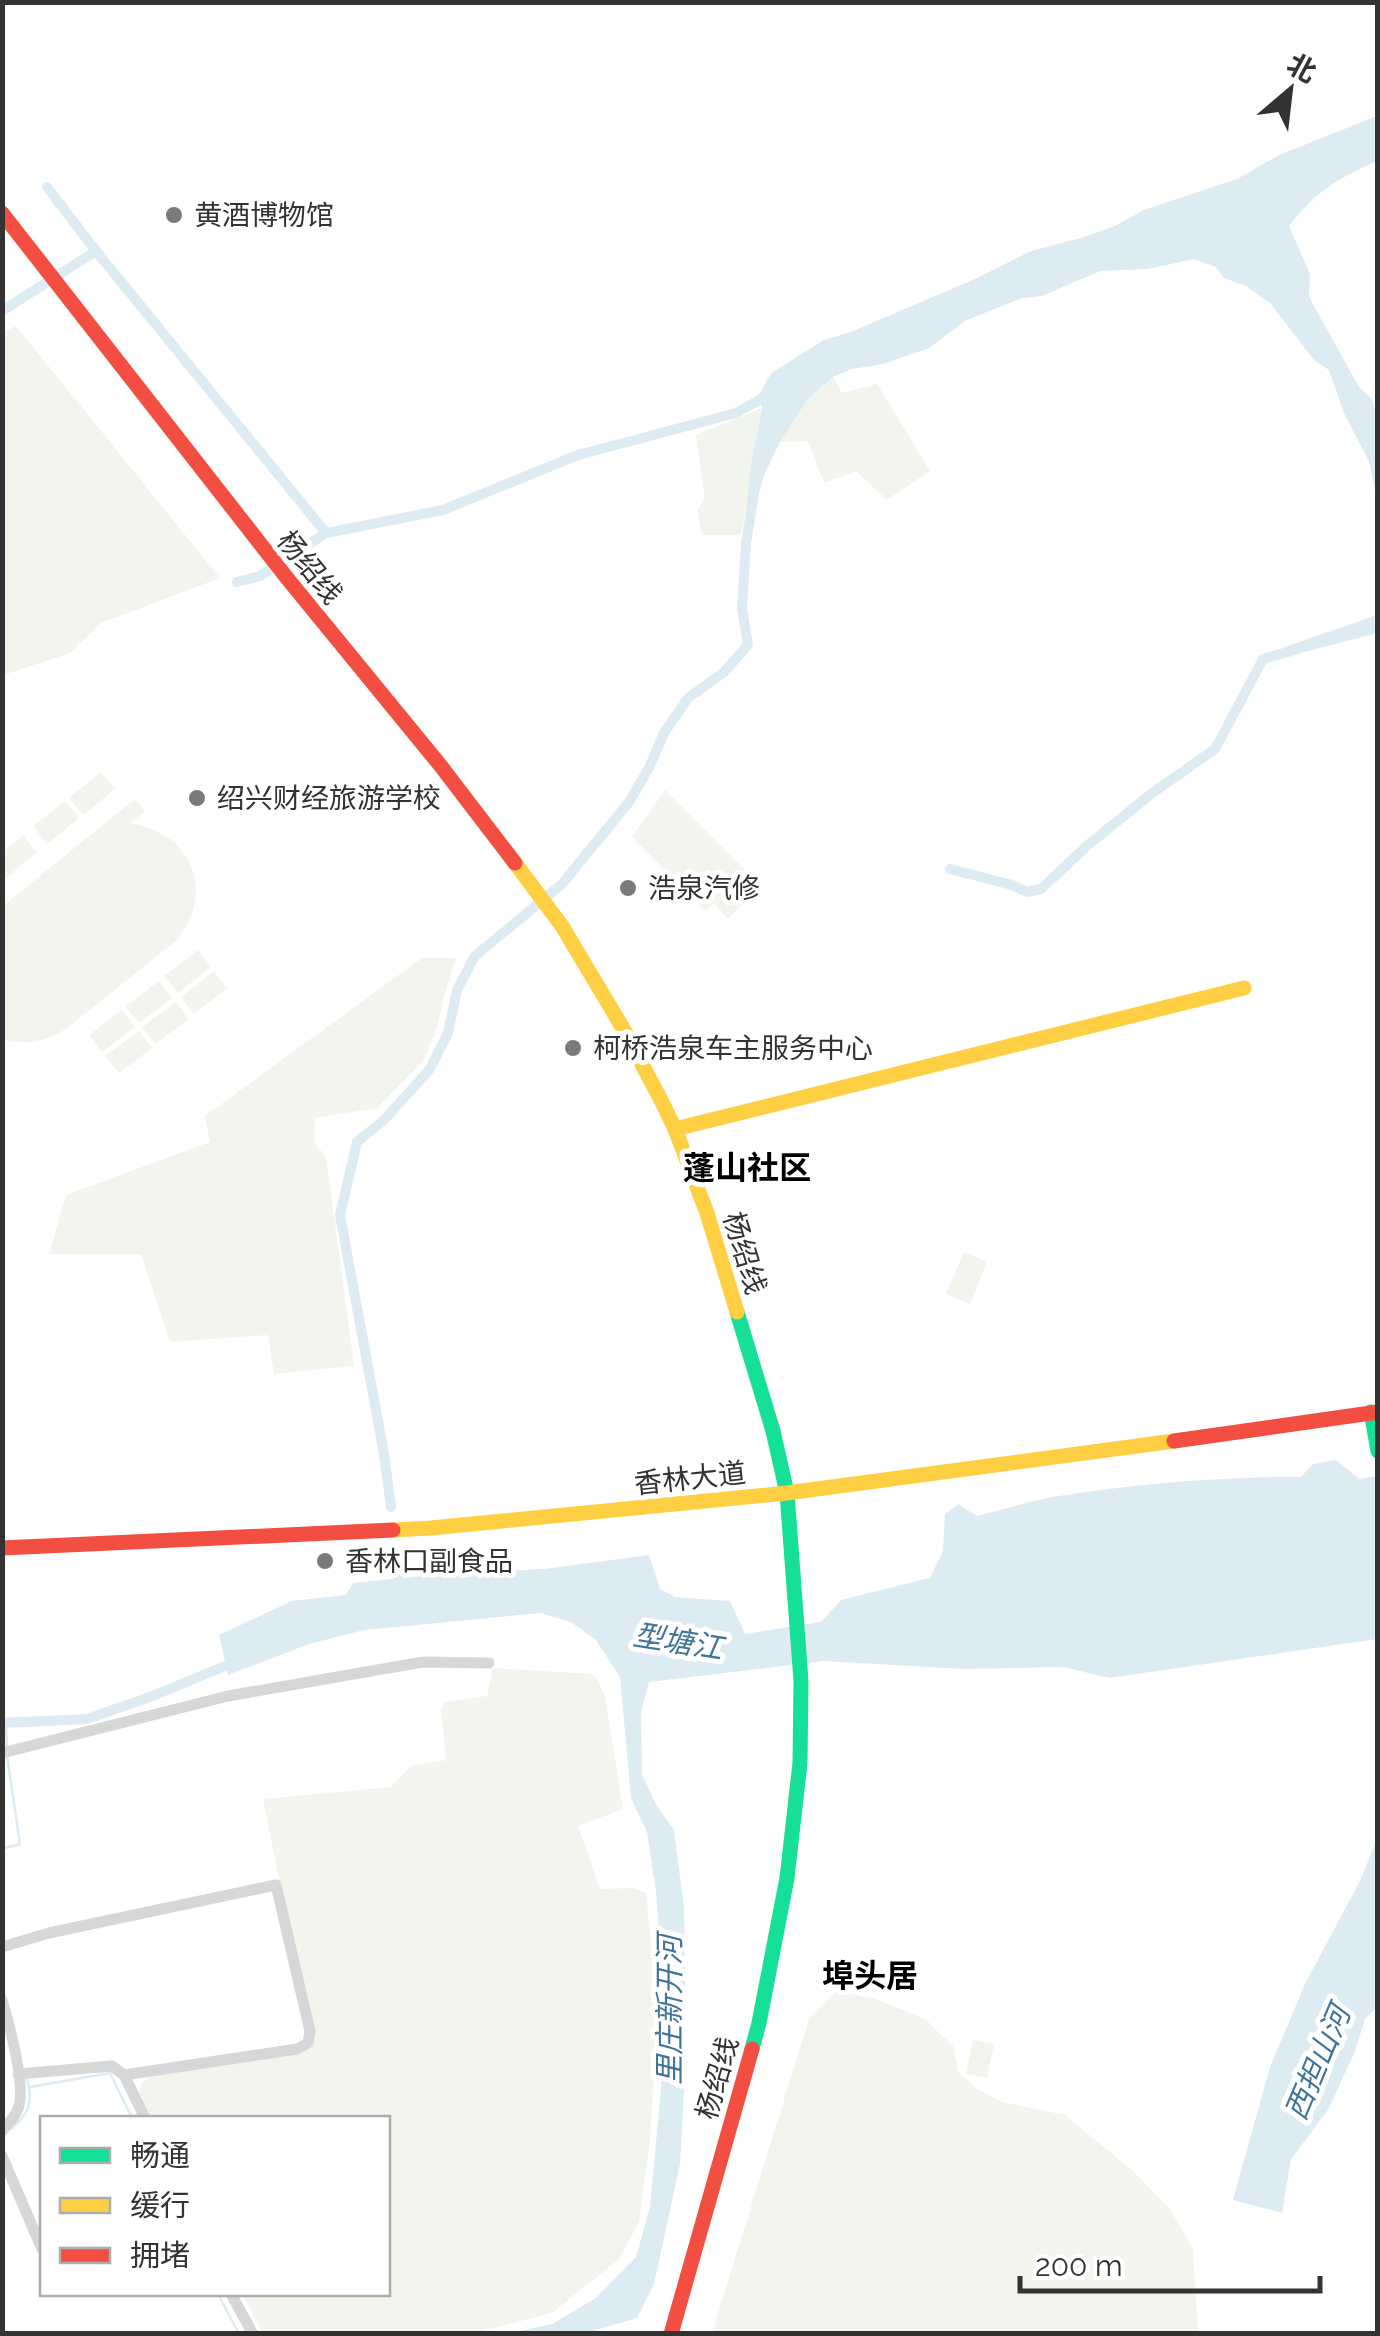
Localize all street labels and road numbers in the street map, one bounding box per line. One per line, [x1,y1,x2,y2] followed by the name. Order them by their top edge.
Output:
[270,524,349,610] street label: 杨绍线
[716,1208,773,1298] street label: 杨绍线
[633,1456,747,1501] street label: 香林大道
[690,2033,745,2123] street label: 杨绍线

